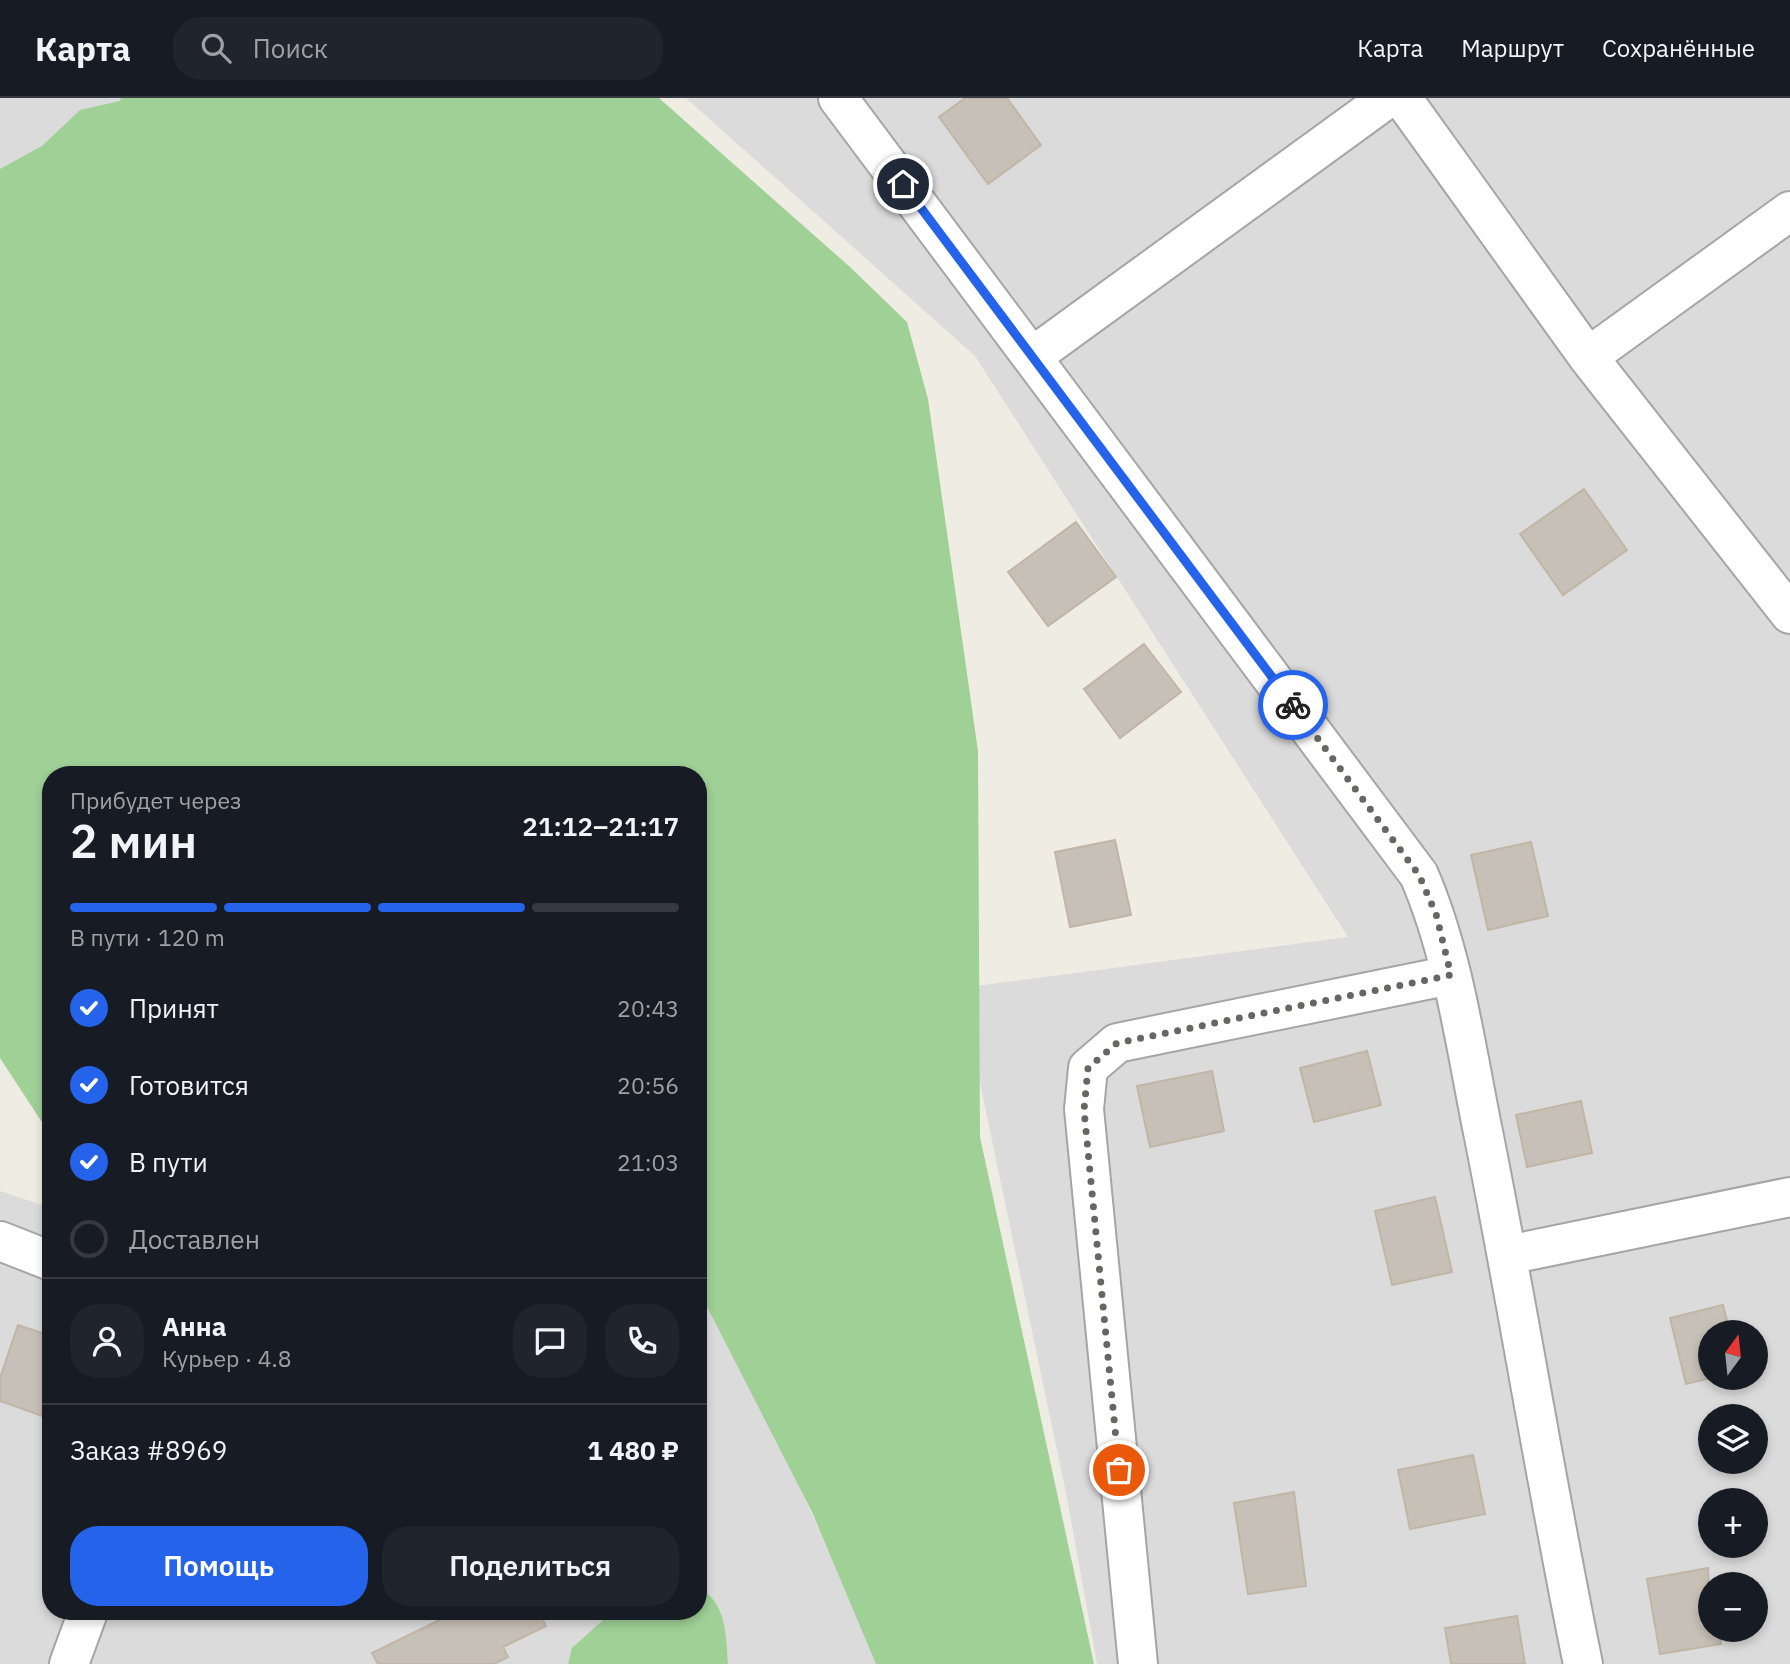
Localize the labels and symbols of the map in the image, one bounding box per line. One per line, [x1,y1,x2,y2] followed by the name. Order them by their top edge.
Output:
[873,154,933,214] pin
[1258,670,1328,740] courier
[1698,1320,1768,1390] north arrow
[1089,1440,1149,1500] pin

